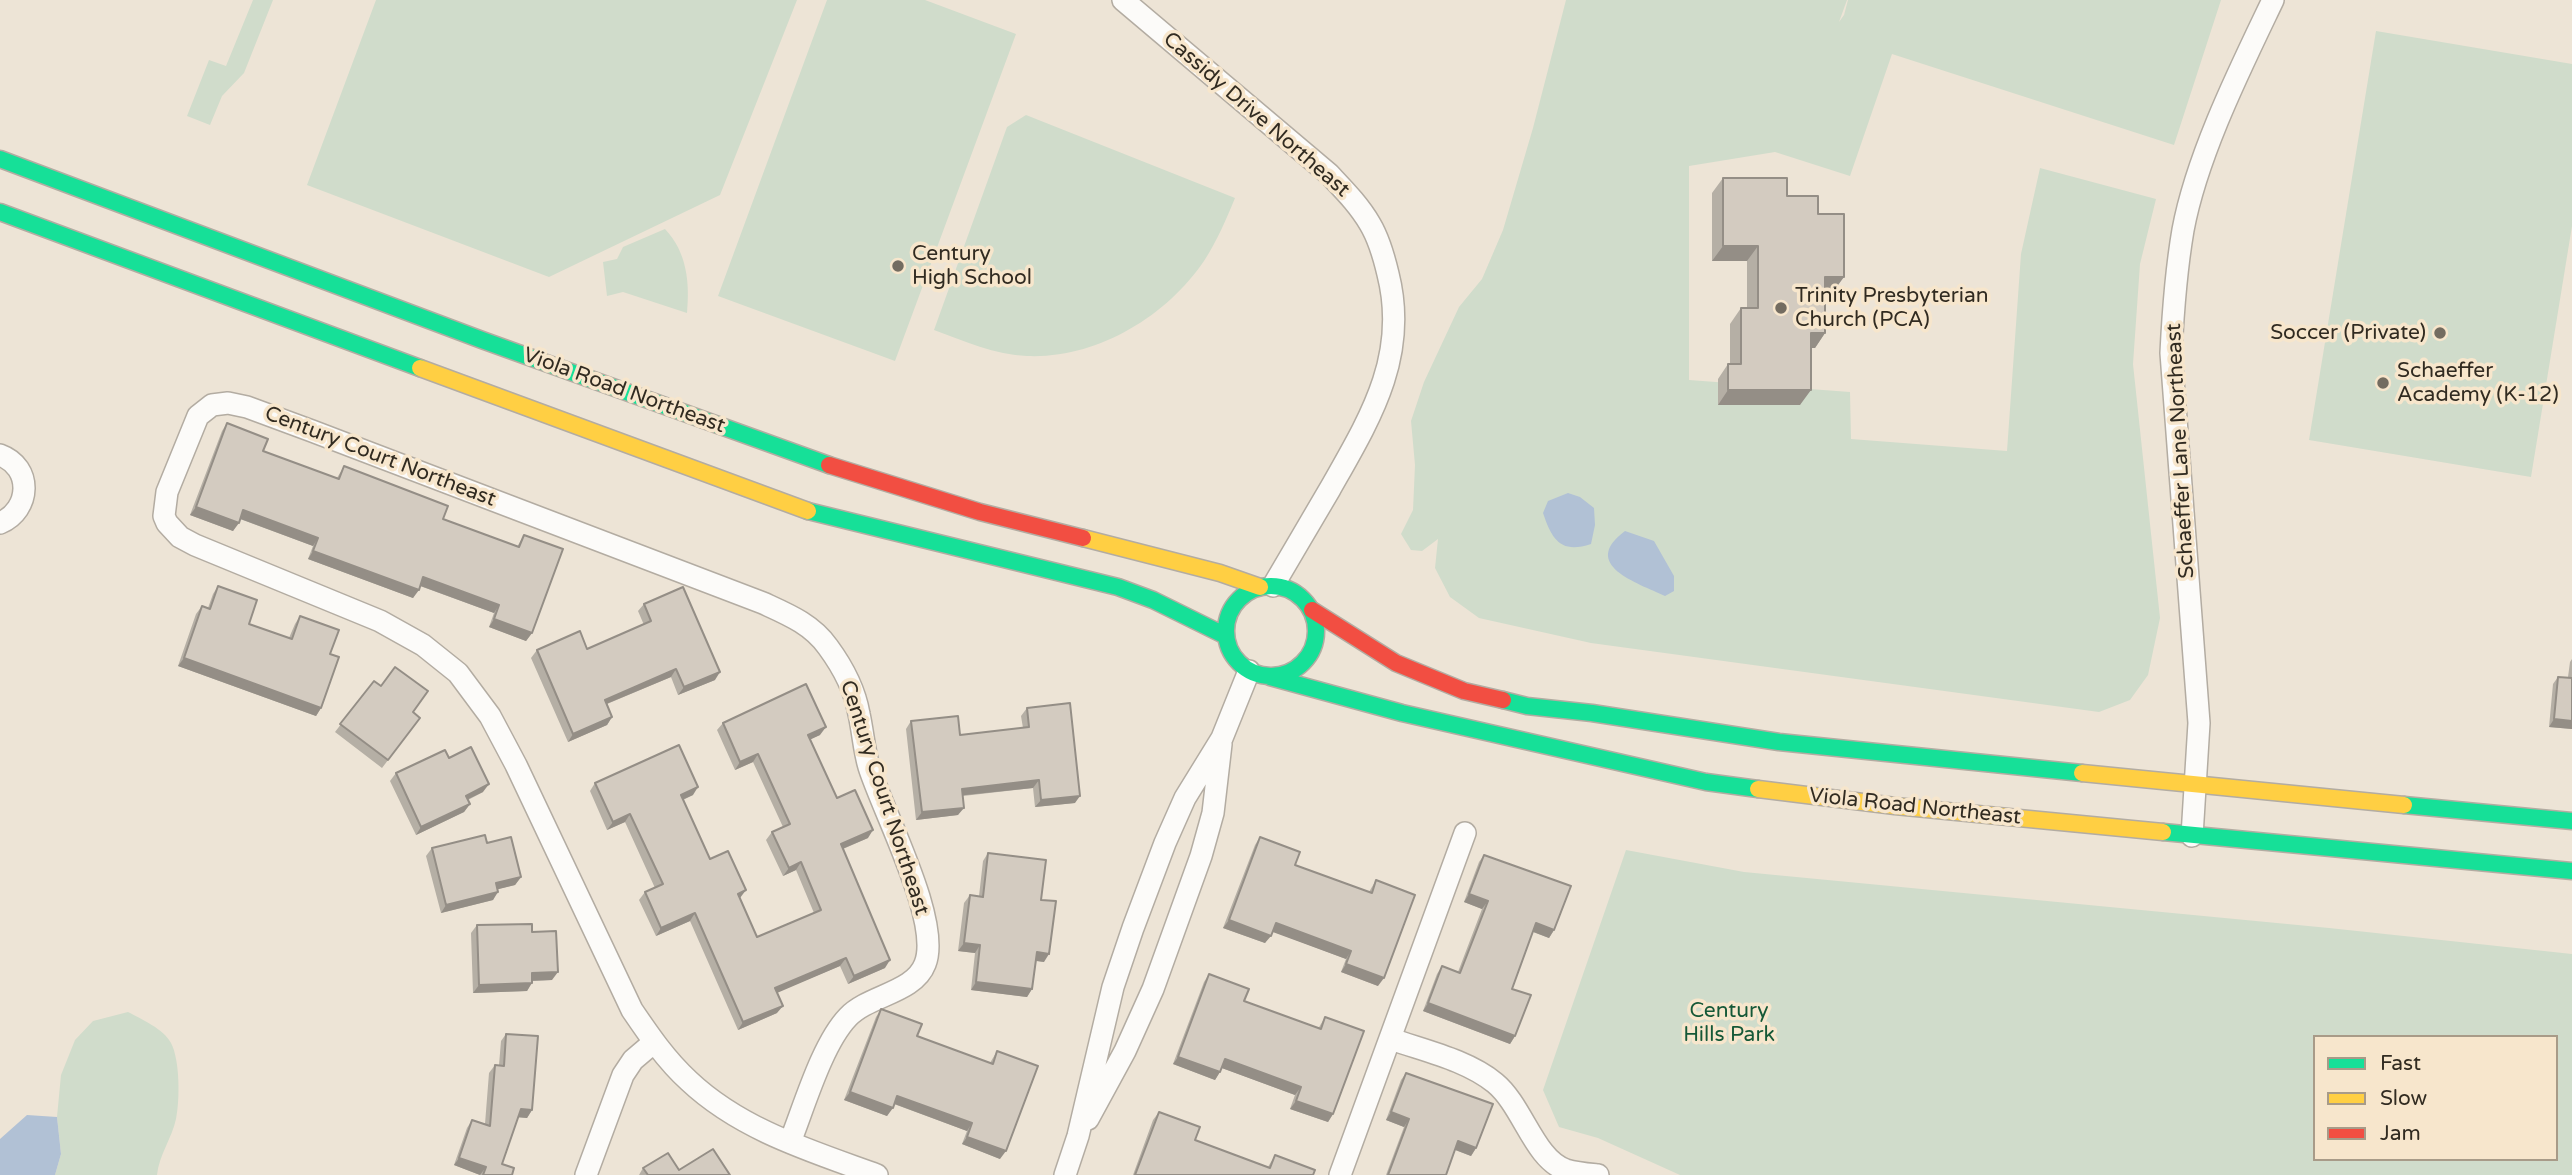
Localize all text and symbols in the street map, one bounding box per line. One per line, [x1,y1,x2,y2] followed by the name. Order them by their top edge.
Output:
[1158,27,1354,203] street label: Cassidy Drive Northeast
[912,241,1032,291] place label: Century High School
[890,258,906,274] marker: Century High School
[1795,283,1989,333] place label: Trinity Presbyterian Church (PCA)
[1773,300,1789,316] marker: Trinity Presbyterian Church (PCA)
[2270,320,2426,346] place label: Soccer (Private)
[2162,323,2200,579] street label: Schaeffer Lane Northeast
[2432,325,2448,341] marker: Soccer (Private)
[520,343,728,439] street label: Viola Road Northeast
[2397,358,2559,408] place label: Schaeffer Academy (K-12)
[2375,375,2391,391] marker: Schaeffer Academy (K-12)
[261,401,499,513] street label: Century Court Northeast
[834,677,934,919] street label: Century Court Northeast
[1808,783,2022,831] street label: Viola Road Northeast
[1683,998,1775,1048] park label: Century Hills Park
[2313,1035,2558,1161] legend
[2380,1051,2421,1076] text: Fast
[2380,1086,2427,1111] text: Slow
[2380,1121,2421,1146] text: Jam

